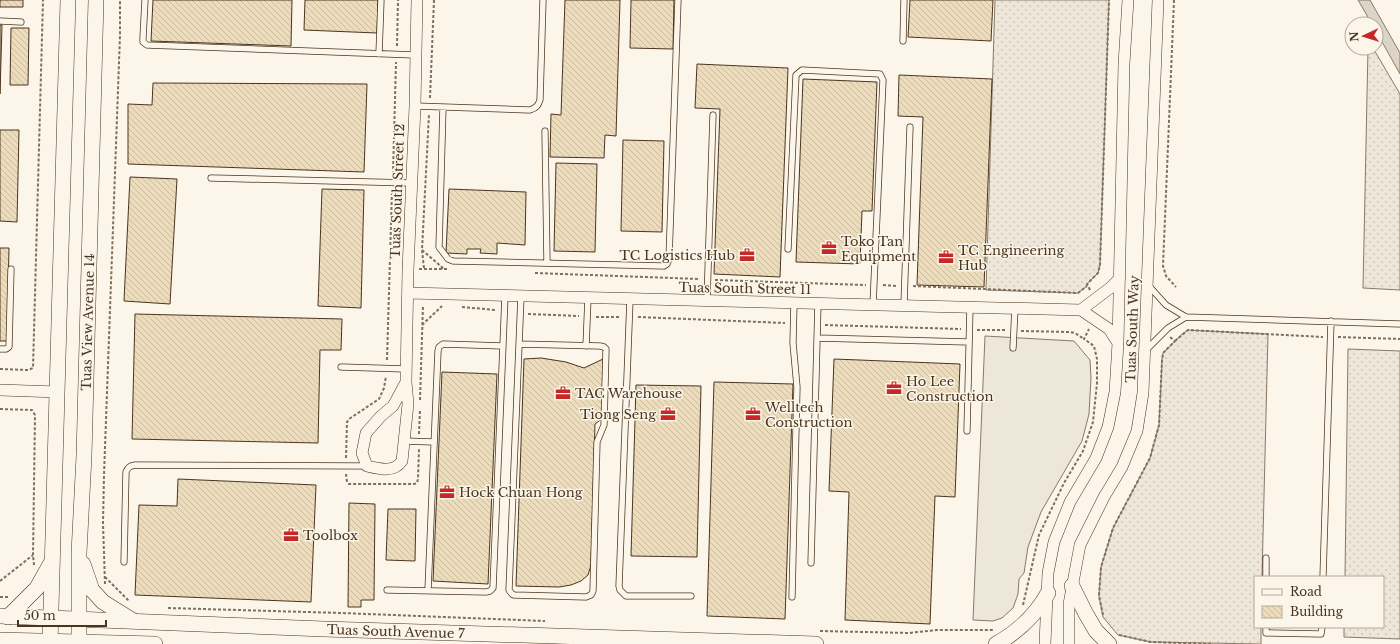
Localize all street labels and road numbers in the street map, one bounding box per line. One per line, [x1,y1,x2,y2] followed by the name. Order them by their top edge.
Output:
[387,123,408,259] street label: Tuas South Street 12
[78,253,98,391] street label: Tuas View Avenue 14
[1122,274,1143,383] street label: Tuas South Way
[678,279,812,298] street label: Tuas South Street 11
[327,621,465,642] street label: Tuas South Avenue 7

